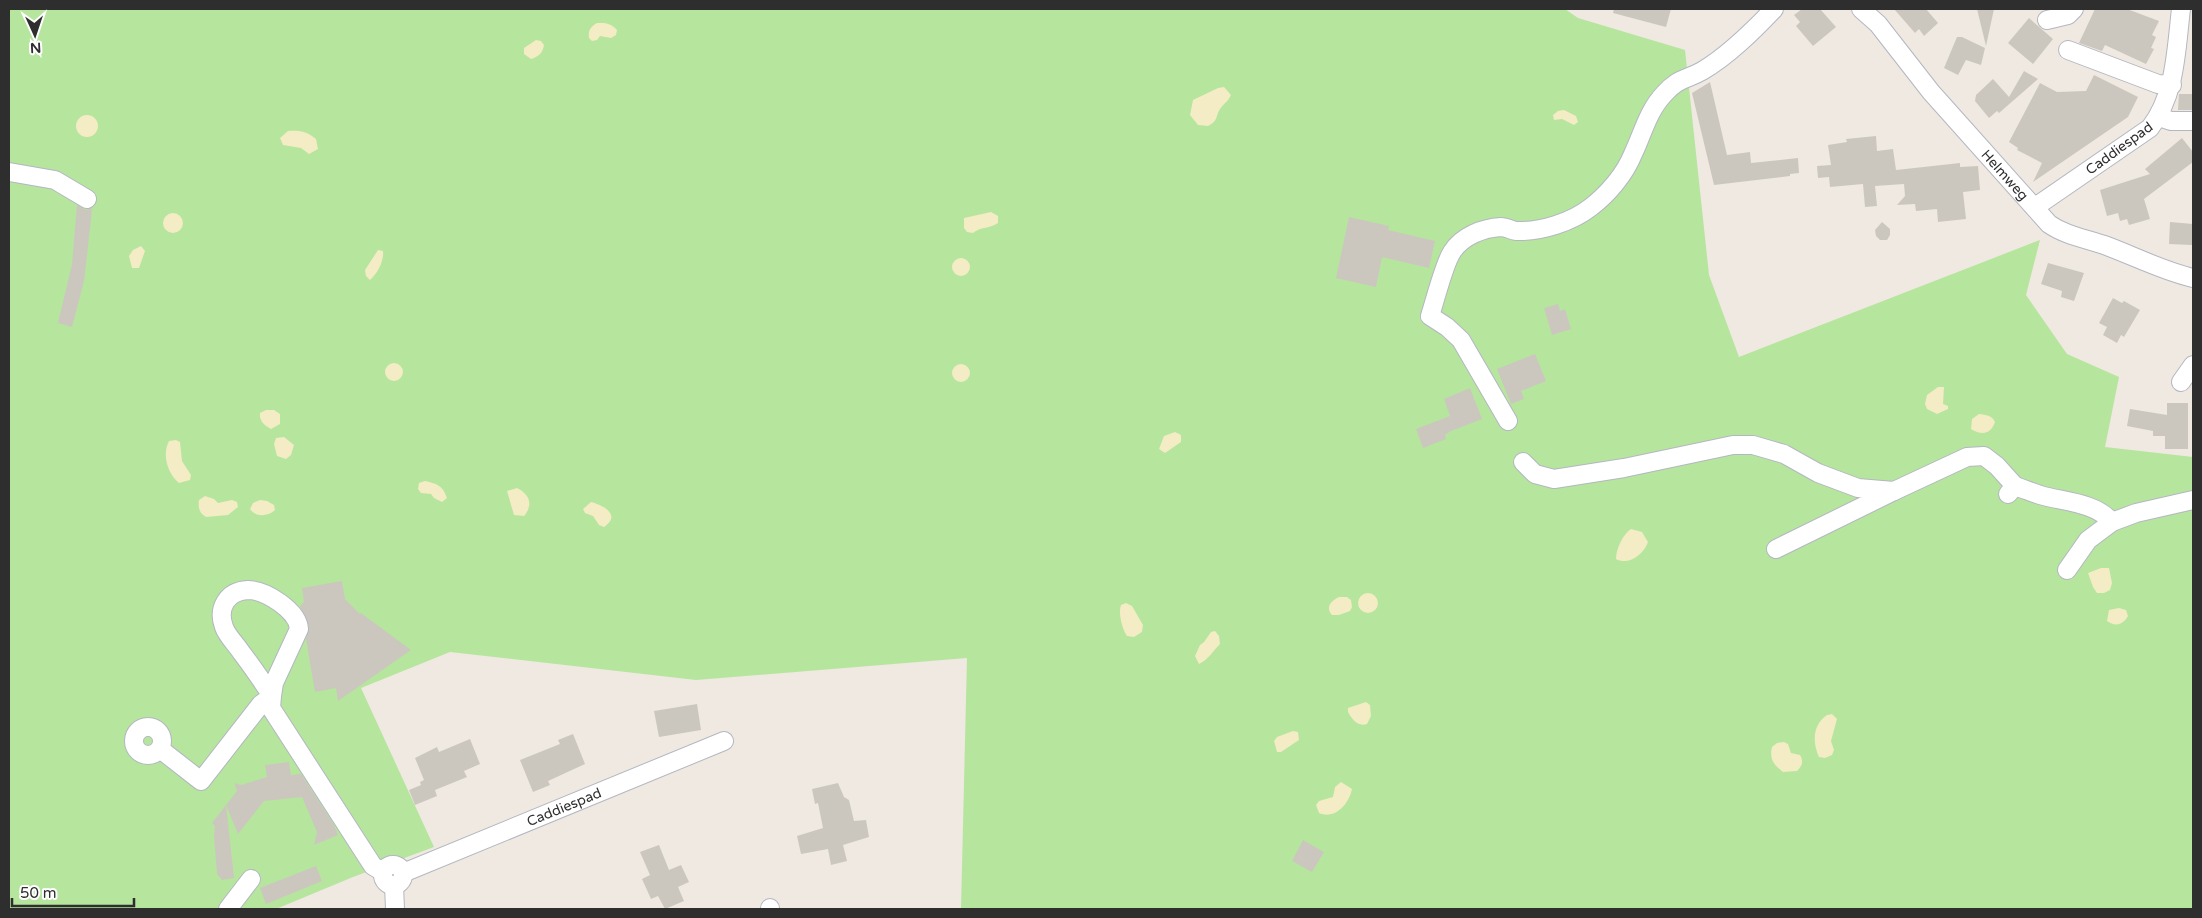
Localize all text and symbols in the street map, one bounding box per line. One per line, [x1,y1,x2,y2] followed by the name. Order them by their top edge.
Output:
[10,10,60,60] north arrow
[30,39,42,56] text: N
[2082,118,2156,178] street label: Caddiespad
[1978,146,2032,204] street label: Helmweg
[524,784,604,830] street label: Caddiespad
[12,876,135,908] scale bar
[20,884,57,902] text: 50 m

